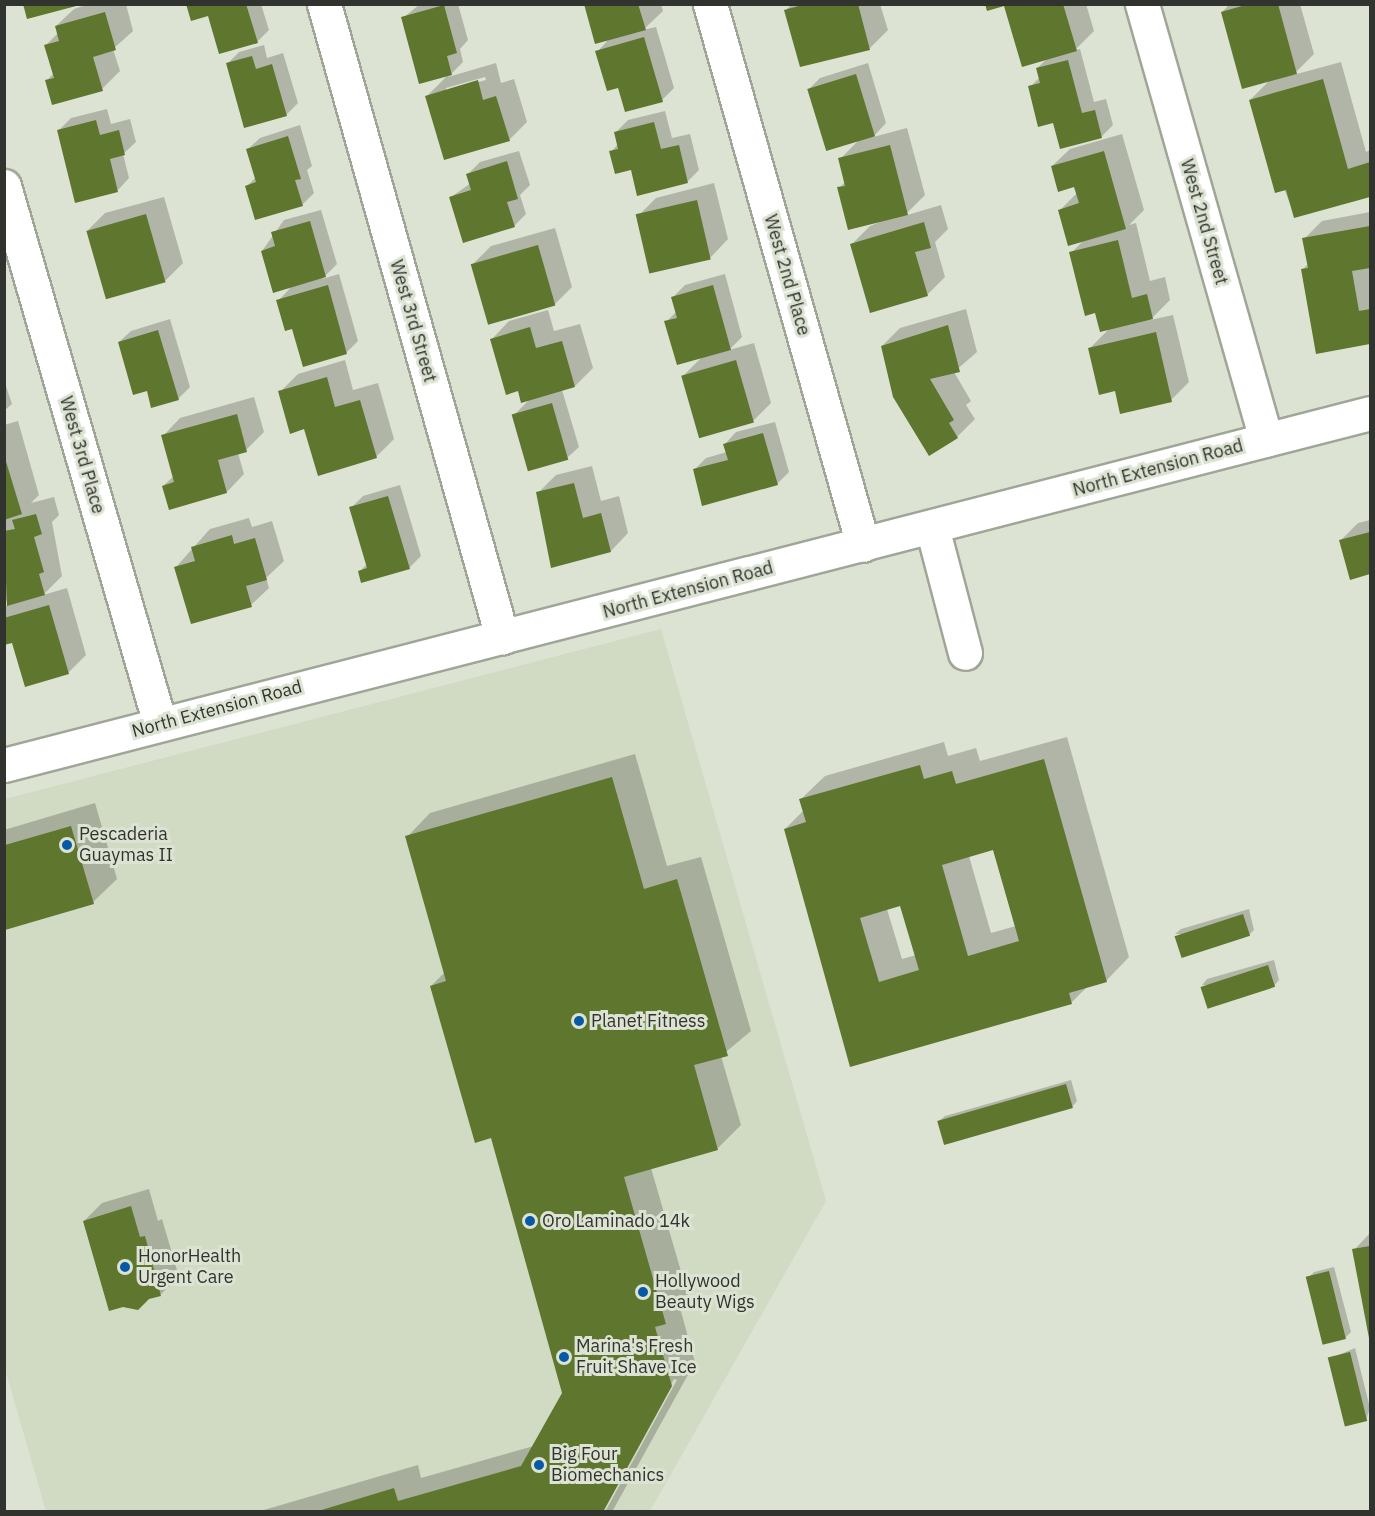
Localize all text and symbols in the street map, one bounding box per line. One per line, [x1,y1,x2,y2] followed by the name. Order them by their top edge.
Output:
[1176,157,1232,287] street label: West 2nd Street
[759,212,815,338] street label: West 2nd Place
[385,257,441,385] street label: West 3rd Street
[55,394,109,516] street label: West 3rd Place
[1070,435,1246,501] street label: North Extension Road
[600,557,776,623] street label: North Extension Road
[129,676,305,742] street label: North Extension Road
[79,824,173,866] place label: Pescaderia Guaymas II
[60,838,74,852] marker: Pescaderia Guaymas II
[591,1010,705,1032] place label: Planet Fitness
[572,1014,586,1028] marker: Planet Fitness
[542,1210,690,1232] place label: Oro Laminado 14k
[523,1214,537,1228] marker: Oro Laminado 14k
[138,1246,241,1288] place label: HonorHealth Urgent Care
[116,1258,134,1276] marker: HonorHealth Urgent Care
[655,1271,755,1314] place label: Hollywood Beauty Wigs
[636,1285,650,1299] marker: Hollywood Beauty Wigs
[576,1336,697,1378] place label: Marina's Fresh Fruit Shave Ice
[557,1350,571,1364] marker: Marina's Fresh Fruit Shave Ice
[551,1444,664,1486] place label: Big Four Biomechanics
[532,1458,546,1472] marker: Big Four Biomechanics

